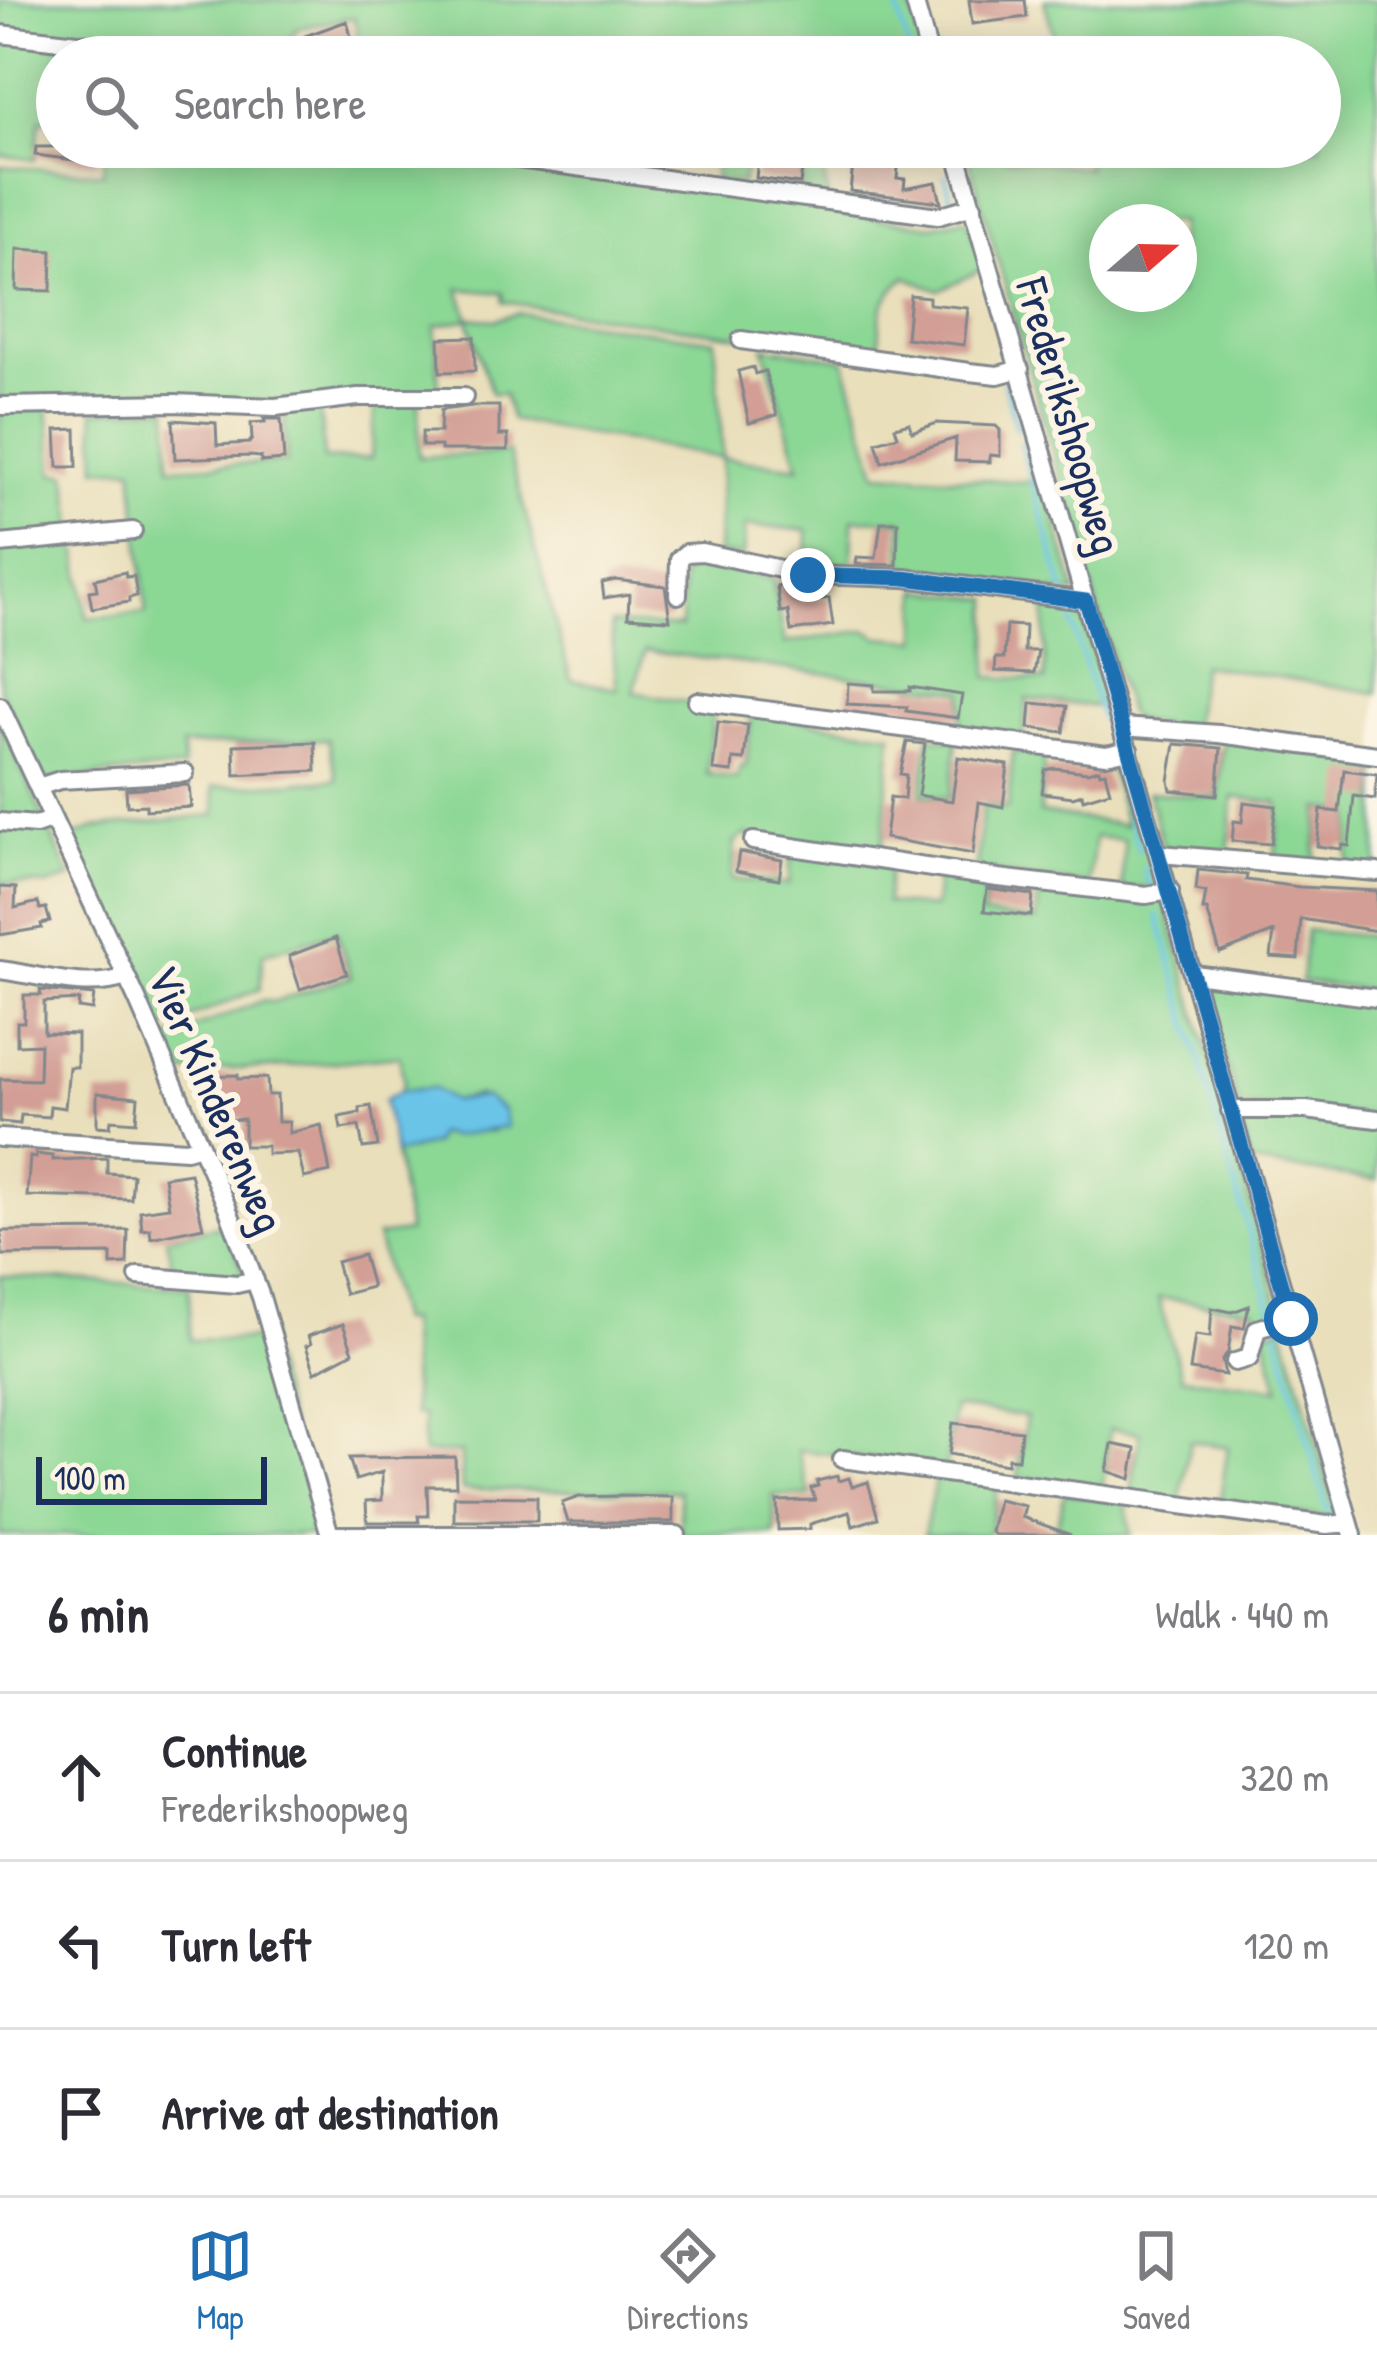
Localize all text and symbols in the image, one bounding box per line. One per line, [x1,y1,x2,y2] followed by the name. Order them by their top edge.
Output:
[36,36,1341,168] search box
[78,69,144,135] icon: search
[174,72,366,133] text: Search here
[1089,204,1197,312] north arrow
[1002,270,1139,561] street label: Frederikshoopweg
[781,548,835,602] route end
[134,956,301,1242] street label: Vier Kinderenweg
[1264,1292,1318,1346] route start
[36,1451,267,1504] scale bar
[54,1456,126,1500] text: 100 m
[48,1579,149,1648] text: 6 min
[1155,1587,1329,1640] text: Walk · 440 m
[162,1720,307,1781] text: Continue
[48,1744,114,1810] icon: ahead
[1240,1750,1329,1803] text: 320 m
[162,1781,408,1834] text: Frederikshoopweg
[48,1912,114,1978] icon: left
[162,1914,311,1975] text: Turn left
[1244,1918,1329,1971] text: 120 m
[48,2080,114,2146] icon: arrive
[162,2082,499,2143] text: Arrive at destination
[187,2223,253,2339] tab: Map
[627,2223,749,2339] tab: Directions
[1123,2223,1190,2339] tab: Saved

